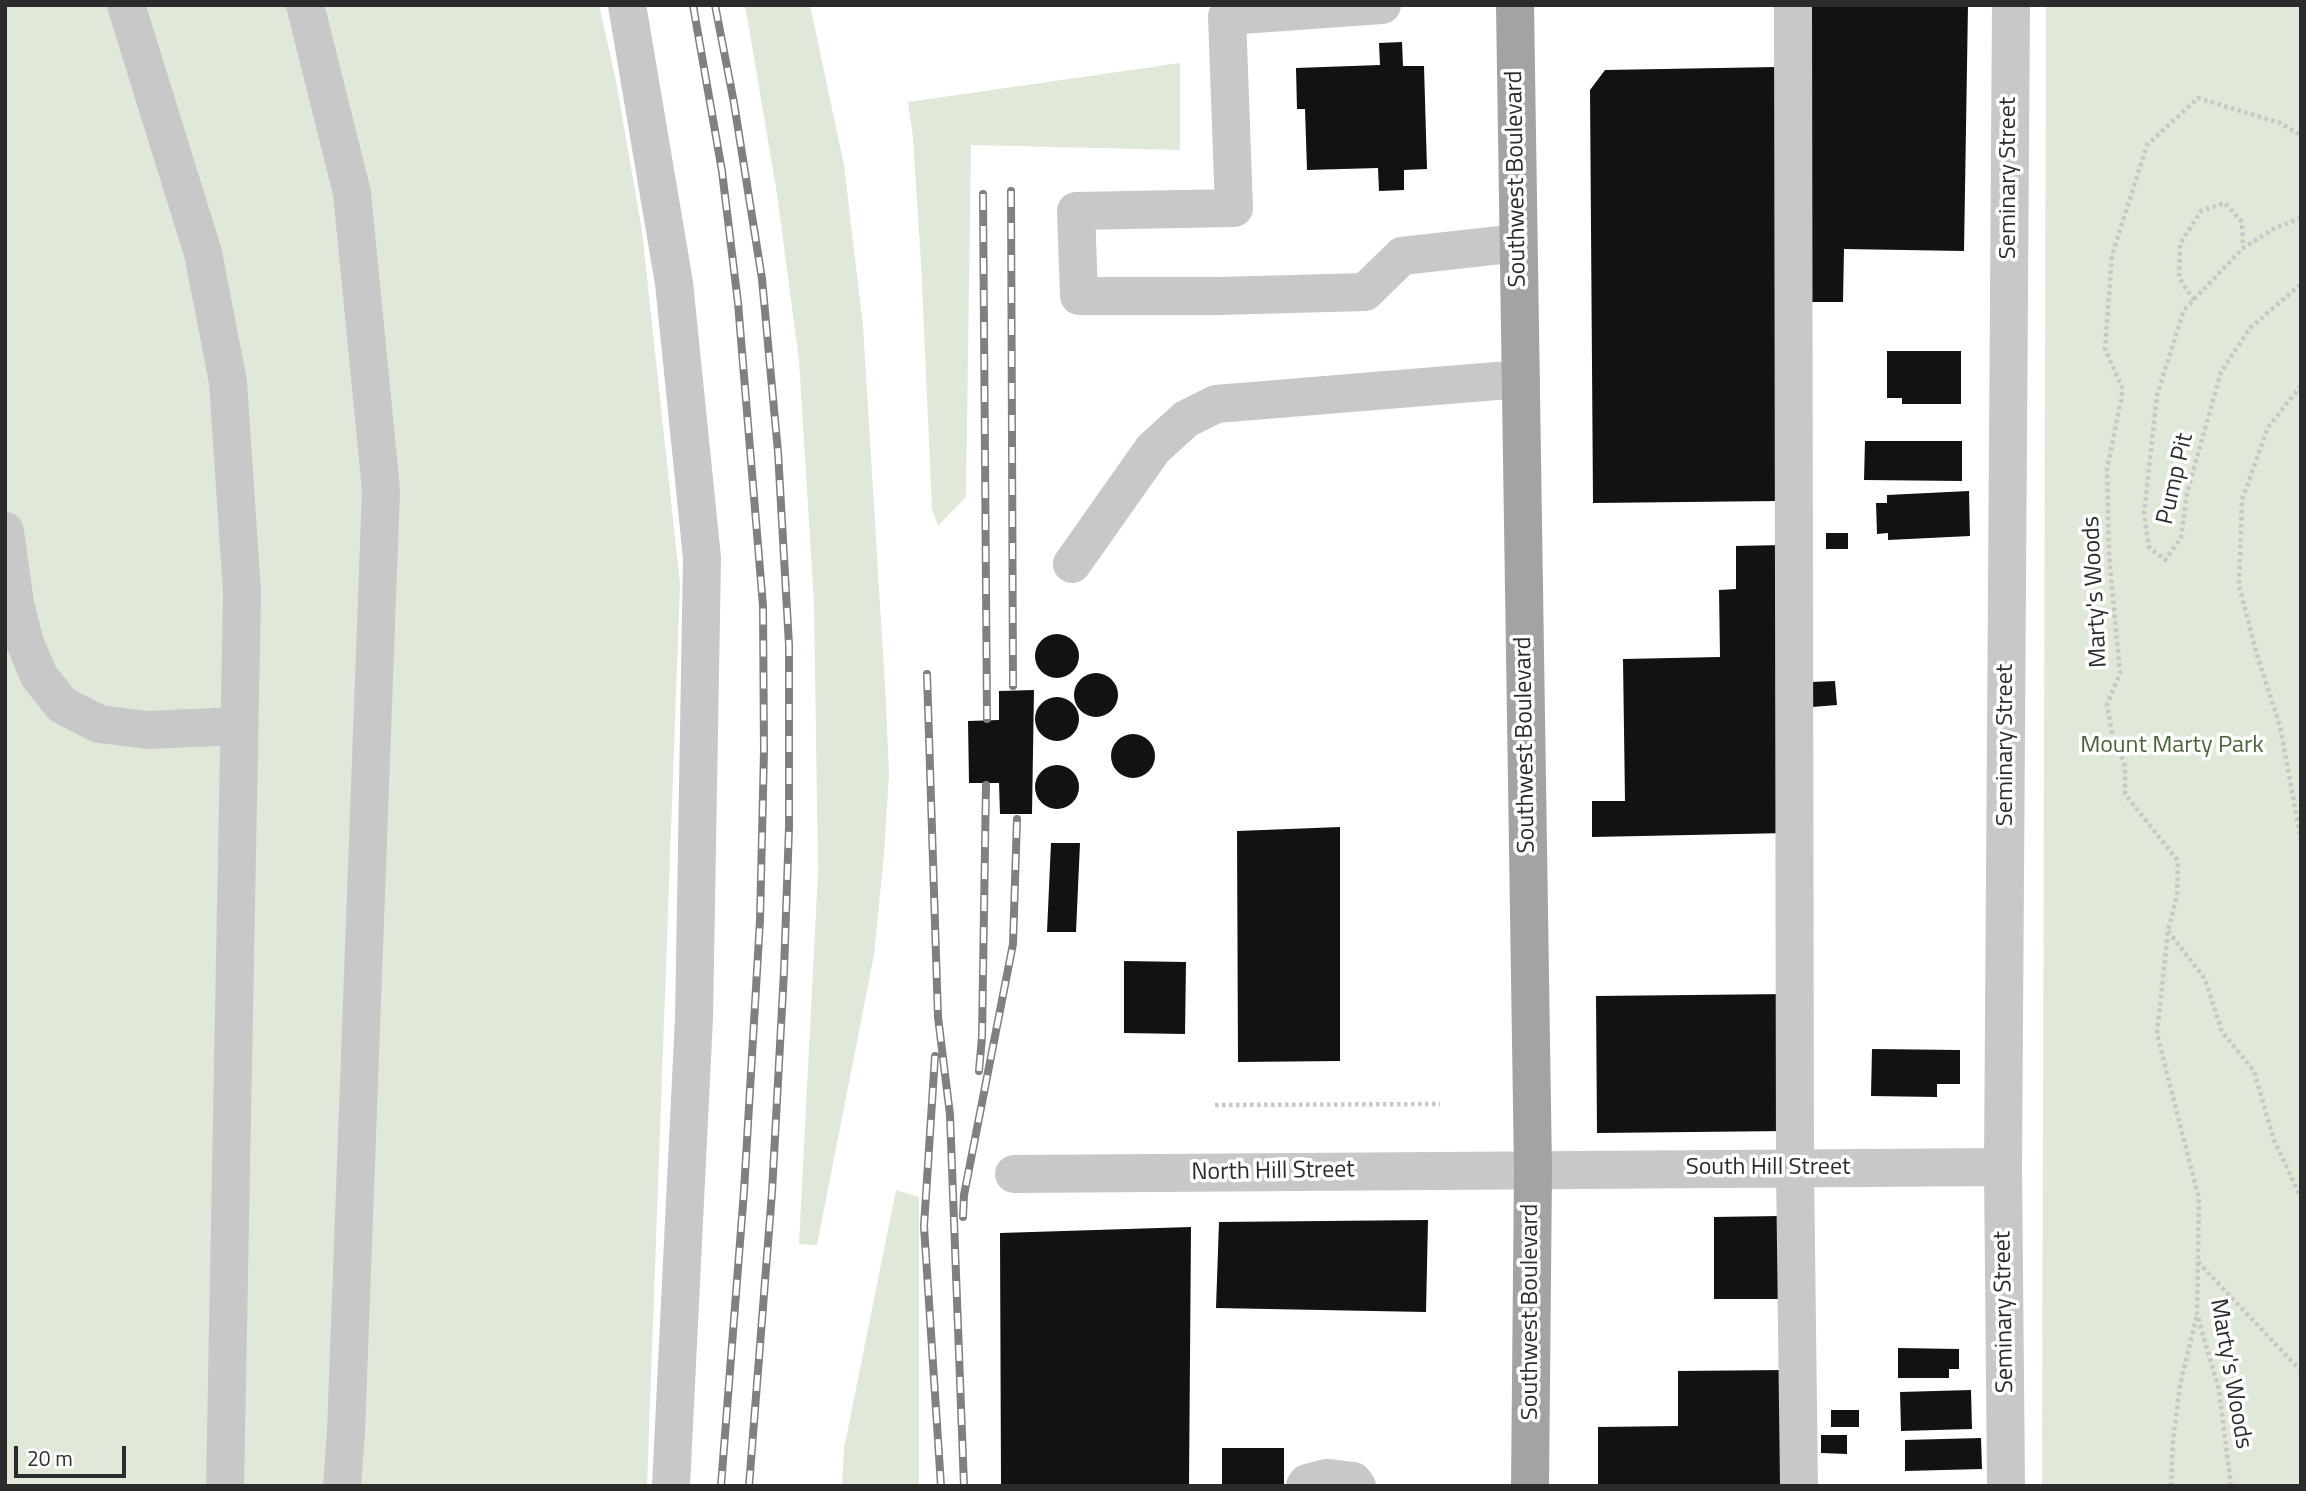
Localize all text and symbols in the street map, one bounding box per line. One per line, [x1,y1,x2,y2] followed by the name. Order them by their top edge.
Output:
[1501,71,1533,287] street label: Southwest Boulevard
[1995,97,2023,259] street label: Seminary Street
[2152,431,2200,527] street label: Pump Pit
[2078,515,2114,669] street label: Marty's Woods
[1510,637,1542,853] street label: Southwest Boulevard
[1992,664,2020,826] street label: Seminary Street
[2080,732,2264,760] park label: Mount Marty Park
[1686,1154,1850,1182] street label: South Hill Street
[1191,1156,1355,1188] street label: North Hill Street
[1517,1204,1545,1420] street label: Southwest Boulevard
[1989,1231,2021,1393] street label: Seminary Street
[2203,1297,2257,1451] street label: Marty's Woods
[18,1432,130,1476] scale bar
[27,1442,73,1474] text: 20 m

